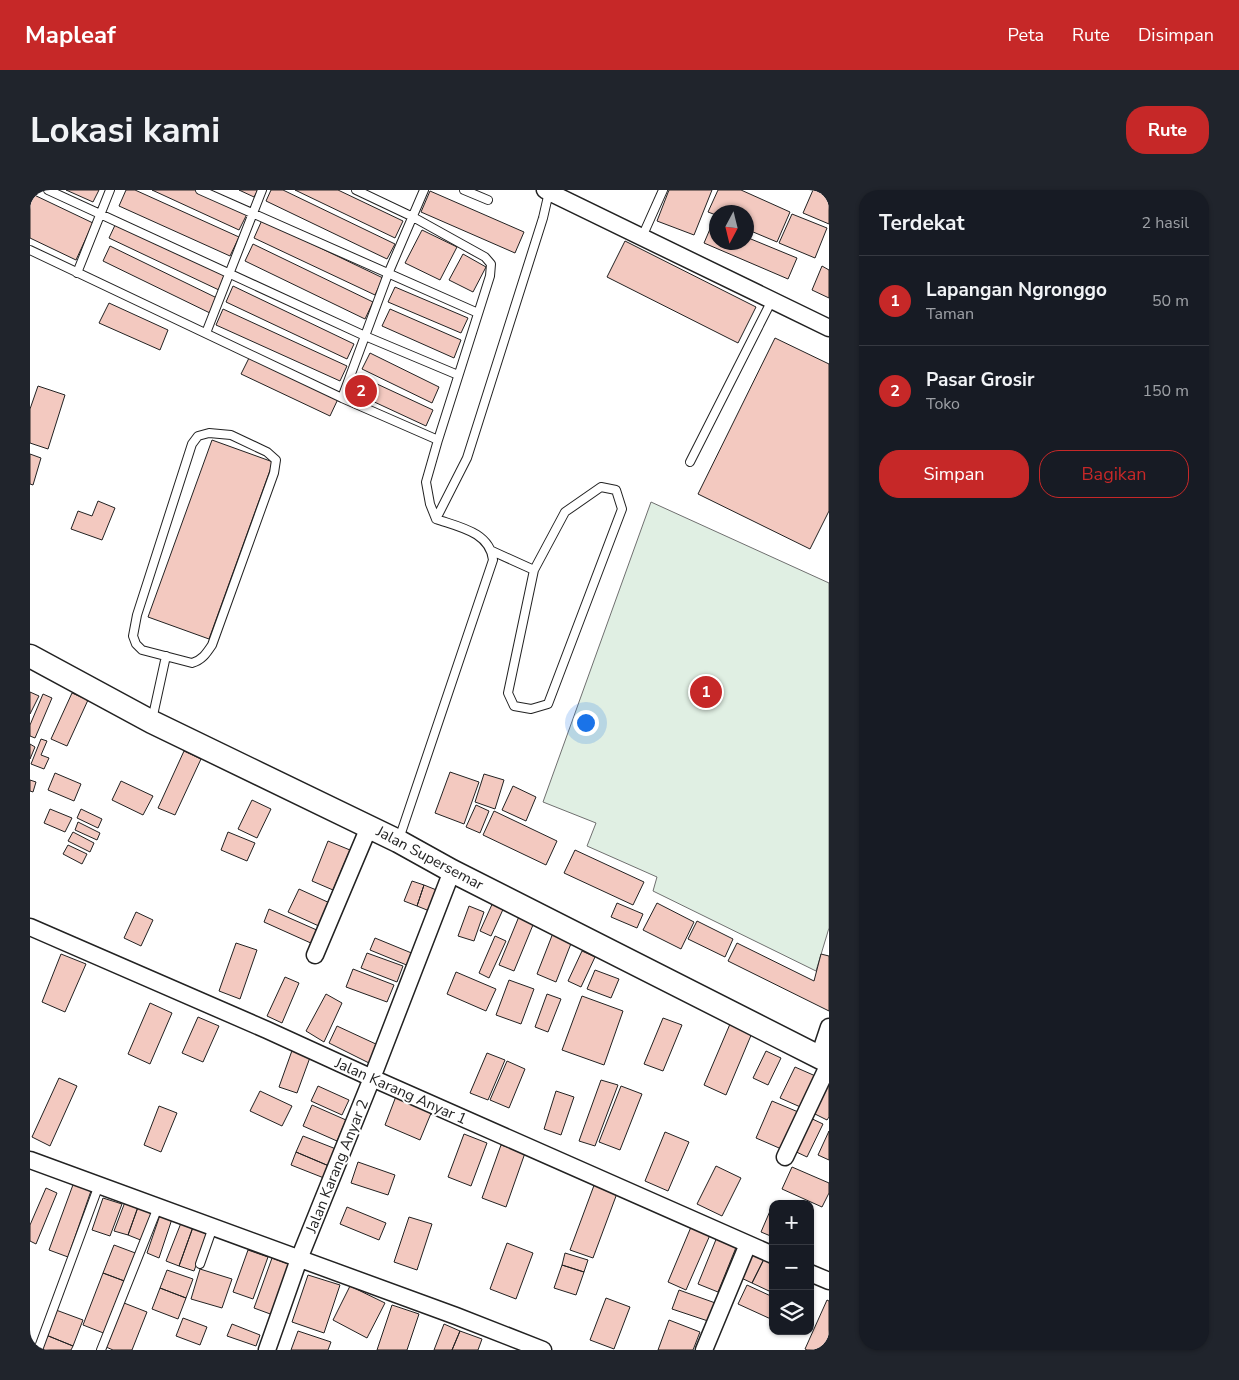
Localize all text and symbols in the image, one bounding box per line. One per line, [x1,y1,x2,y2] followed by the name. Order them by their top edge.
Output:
[25,19,116,51] text: Mapleaf
[1008,23,1044,47] text: Peta
[1072,23,1110,47] text: Rute
[1138,23,1214,47] text: Disimpan
[1126,106,1209,154] button: Rute
[30,107,220,154] text: Lokasi kami
[709,205,754,250] north arrow
[879,209,965,237] text: Terdekat
[1142,212,1189,234] text: 2 hasil
[926,277,1107,303] text: Lapangan Ngronggo
[890,290,900,312] text: 1
[1152,290,1189,312] text: 50 m
[926,303,974,325] text: Taman
[926,367,1034,393] text: Pasar Grosir
[345,372,377,410] pin: 2
[890,380,900,402] text: 2
[1142,380,1189,402] text: 150 m
[926,393,960,415] text: Toko
[879,450,1029,498] button: Simpan
[1039,450,1189,498] button: Bagikan
[690,673,722,711] pin: 1
[573,710,599,736] your location
[372,821,488,895] street label: Jalan Supersemar
[331,1052,470,1129] street label: Jalan Karang Anyar 1
[301,1096,373,1237] street label: Jalan Karang Anyar 2
[769,1200,814,1335] map controls
[769,1200,814,1245] button: +
[769,1245,814,1290] button: −
[769,1290,814,1335] button: layers

